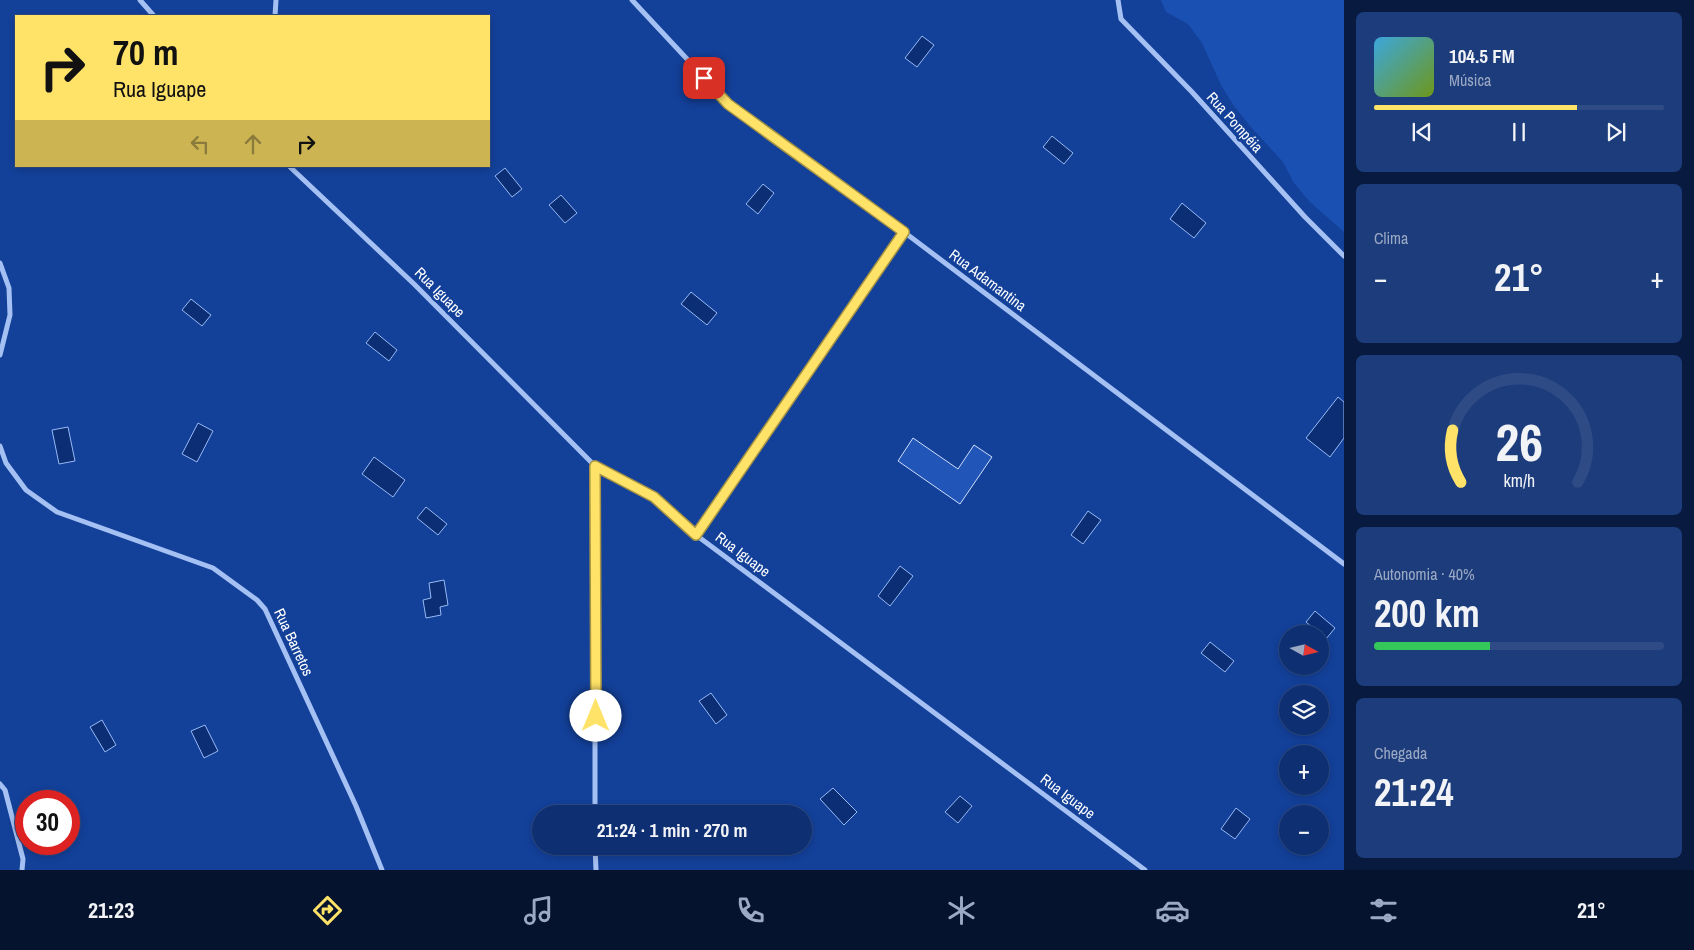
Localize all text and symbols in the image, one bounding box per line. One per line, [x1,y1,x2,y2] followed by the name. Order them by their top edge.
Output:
[113,29,178,76] text: 70 m
[30,35,95,100] icon: right
[1449,43,1515,69] text: 104.5 FM
[683,57,725,99] pin
[690,64,718,92] icon: arrive
[1449,69,1491,91] text: Música
[113,74,206,104] text: Rua Iguape
[1202,87,1268,157] street label: Rua Pompéia
[1408,118,1436,146] icon: previous
[1505,118,1533,146] icon: pause
[1602,118,1630,146] icon: next
[186,130,214,158] icon: left
[239,130,267,158] icon: ahead
[292,130,320,158] icon: right
[1374,227,1408,249] text: Clima
[945,244,1031,316] street label: Rua Adamantina
[1494,252,1544,303] text: 21°
[1374,259,1387,297] text: −
[1651,259,1664,297] text: +
[410,262,470,322] street label: Rua Iguape
[1495,407,1543,477] text: 26
[1503,469,1535,493] text: km/h
[711,526,775,582] street label: Rua Iguape
[1374,563,1475,585] text: Autonomia · 40%
[1374,588,1480,639] text: 200 km
[269,605,319,679] street label: Rua Barretos
[1279,625,1329,675] north arrow
[1279,625,1329,855] map controls
[1279,685,1329,735] button: layers
[569,689,621,741] position arrow
[1374,742,1427,764] text: Chegada
[1279,745,1329,795] button: +
[1374,767,1454,818] text: 21:24
[1036,768,1100,824] street label: Rua Iguape
[15,790,80,855] speed limit sign: 30
[1279,805,1329,855] button: −
[597,817,747,843] text: 21:24 · 1 min · 270 m
[310,893,345,928] icon: directions
[521,893,556,928] icon: music
[733,893,768,928] icon: phone
[944,893,979,928] icon: climate
[1155,893,1190,928] icon: car
[1366,893,1401,928] icon: filters
[88,895,134,925] text: 21:23
[1577,895,1606,925] text: 21°

